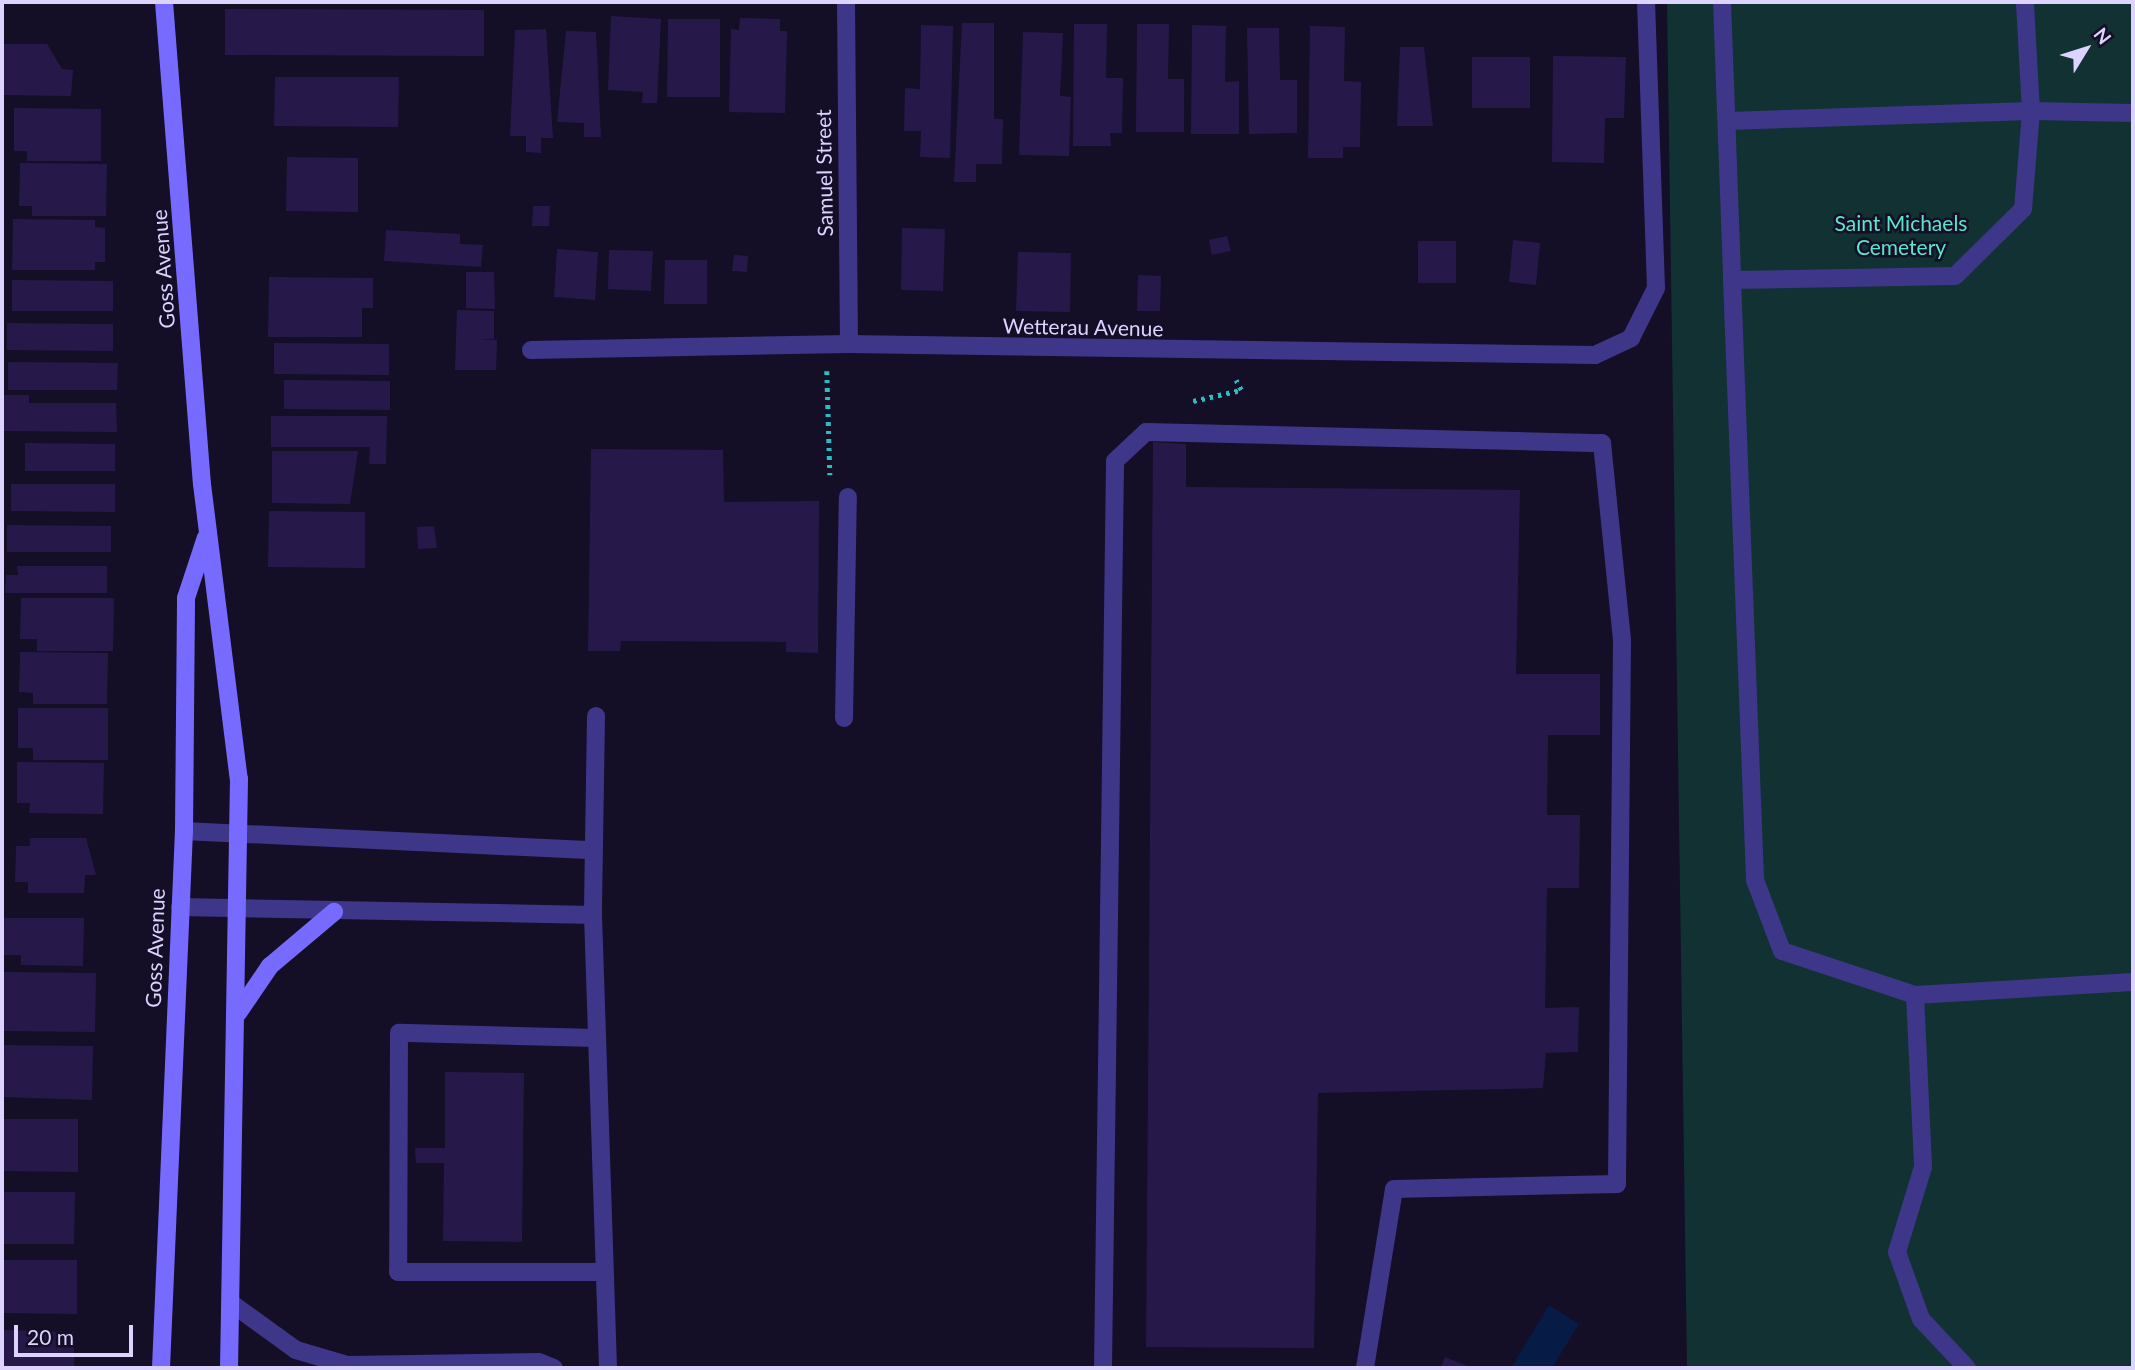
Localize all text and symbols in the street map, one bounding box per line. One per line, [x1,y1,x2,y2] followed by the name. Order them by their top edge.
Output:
[2051,14,2121,84] north arrow
[2089,23,2117,49] text: N
[810,109,838,237] street label: Samuel Street
[146,208,180,330] street label: Goss Avenue
[1835,210,1967,260] park label: Saint Michaels Cemetery
[1002,313,1164,341] street label: Wetterau Avenue
[140,887,170,1009] street label: Goss Avenue
[18,1310,136,1354] scale bar
[27,1324,74,1349] text: 20 m

